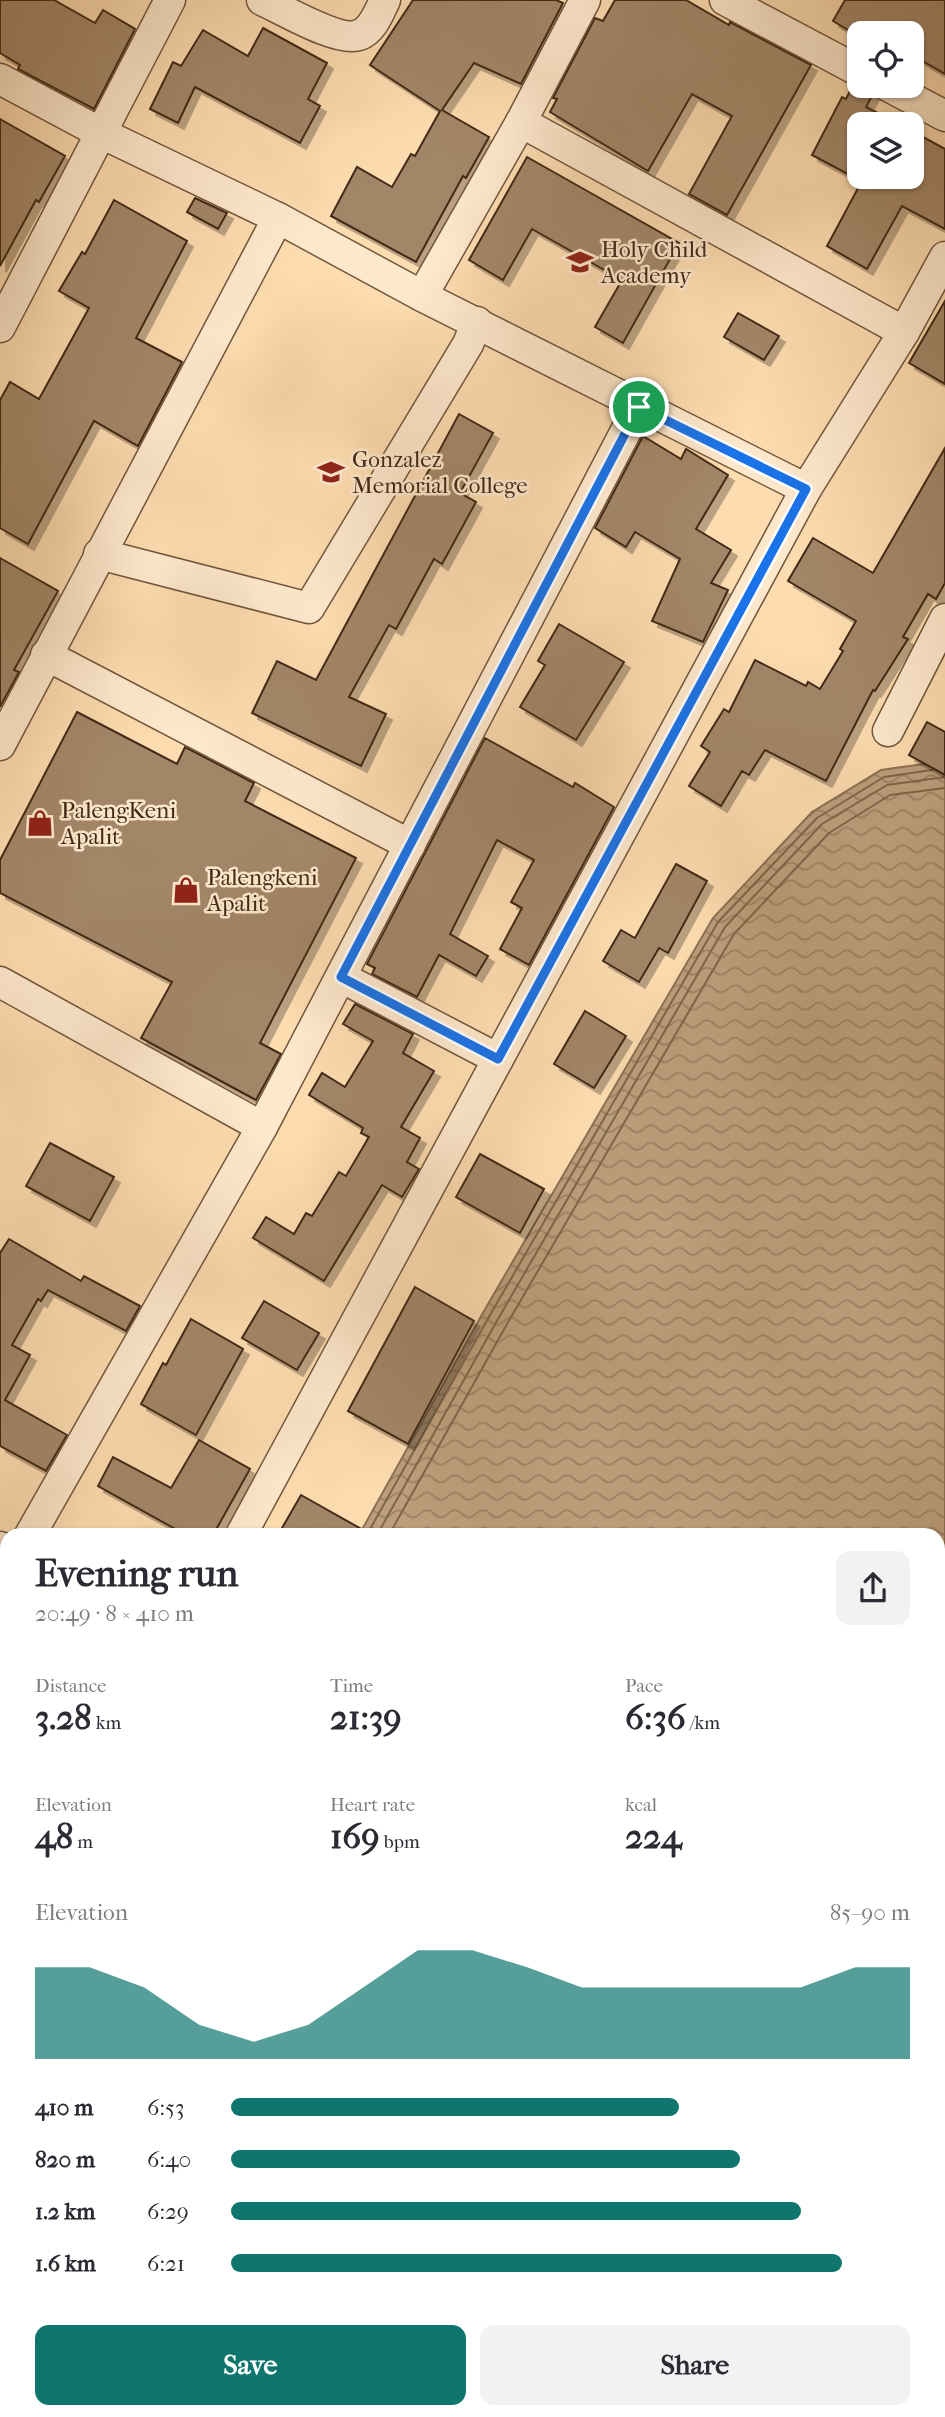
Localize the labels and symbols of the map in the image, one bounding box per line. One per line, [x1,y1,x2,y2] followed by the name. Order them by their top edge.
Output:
[600,236,708,289] place label: Holy Child Academy
[565,247,595,277] school or university icon: Holy Child Academy
[609,377,669,437] pin
[352,446,528,499] place label: Gonzalez Memorial College
[316,457,346,487] school or university icon: Gonzalez Memorial College
[60,797,176,850] place label: PalengKeni Apalit
[25,808,55,838] shop icon: PalengKeni Apalit
[206,864,318,917] place label: Palengkeni Apalit
[171,875,201,905] shop icon: Palengkeni Apalit

